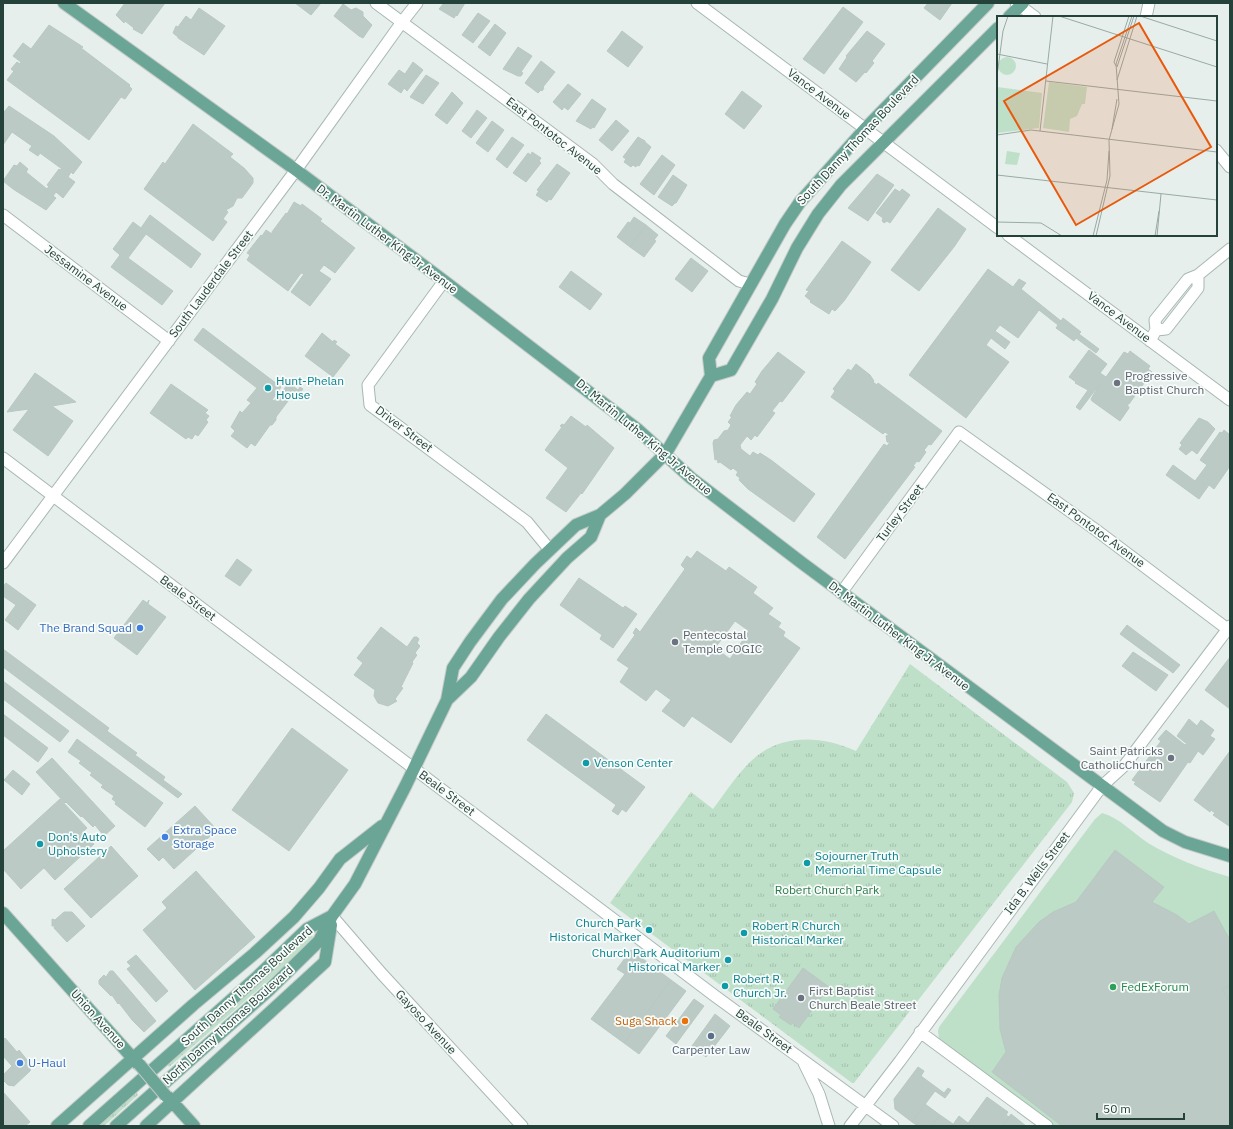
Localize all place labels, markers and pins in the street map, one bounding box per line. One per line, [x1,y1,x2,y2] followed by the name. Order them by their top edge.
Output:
[1125,368,1204,397] place label: Progressive Baptist Church
[276,373,344,402] place label: Hunt-Phelan House
[1112,378,1122,388] marker: Progressive Baptist Church
[263,383,273,393] marker: Hunt-Phelan House
[40,620,132,635] place label: The Brand Squad
[135,623,145,633] marker: The Brand Squad
[683,627,763,656] place label: Pentecostal Temple COGIC
[670,637,680,647] marker: Pentecostal Temple COGIC
[1081,743,1163,772] place label: Saint Patricks CatholicChurch
[1166,753,1176,763] marker: Saint Patricks CatholicChurch
[594,755,673,770] place label: Venson Center
[581,758,591,768] marker: Venson Center
[173,822,237,851] place label: Extra Space Storage
[48,829,107,858] place label: Don's Auto Upholstery
[160,832,170,842] marker: Extra Space Storage
[35,839,45,849] marker: Don's Auto Upholstery
[815,848,942,877] place label: Sojourner Truth Memorial Time Capsule
[802,858,812,868] marker: Sojourner Truth Memorial Time Capsule
[549,915,642,944] place label: Church Park Historical Marker
[752,918,844,947] place label: Robert R Church Historical Marker
[644,925,654,935] marker: Church Park Historical Marker
[739,928,749,938] marker: Robert R Church Historical Marker
[592,945,721,974] place label: Church Park Auditorium Historical Marker
[723,955,733,965] marker: Church Park Auditorium Historical Marker
[733,971,787,1000] place label: Robert R. Church Jr.
[1121,979,1189,994] place label: FedExForum
[720,981,730,991] marker: Robert R. Church Jr.
[1108,982,1118,992] marker: FedExForum
[809,983,917,1012] place label: First Baptist Church Beale Street
[796,993,806,1003] marker: First Baptist Church Beale Street
[615,1013,678,1028] place label: Suga Shack
[680,1016,690,1026] marker: Suga Shack
[706,1031,716,1041] marker: Carpenter Law
[672,1042,750,1057] place label: Carpenter Law
[28,1055,66,1070] place label: U-Haul
[15,1058,25,1068] marker: U-Haul

